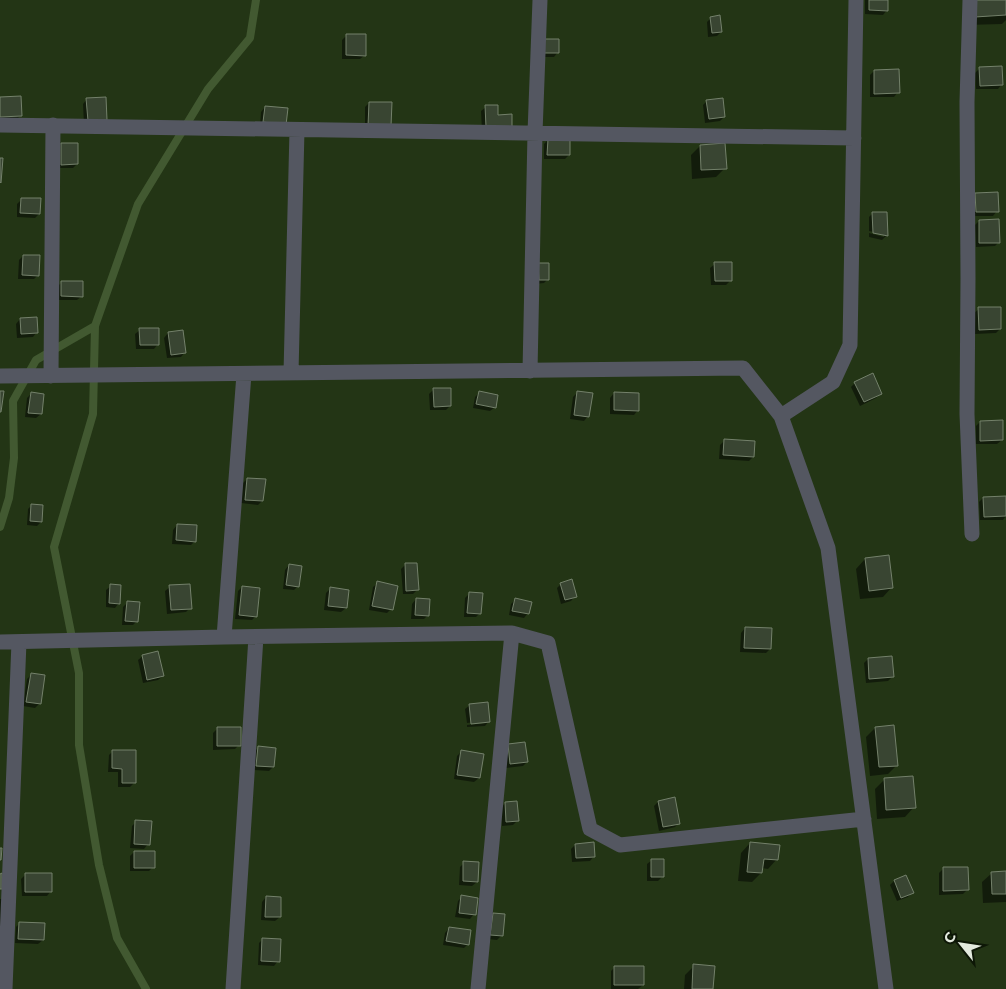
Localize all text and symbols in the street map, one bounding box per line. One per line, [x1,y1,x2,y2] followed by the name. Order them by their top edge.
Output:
[936,919,986,969] north arrow
[939,929,960,946] text: С

